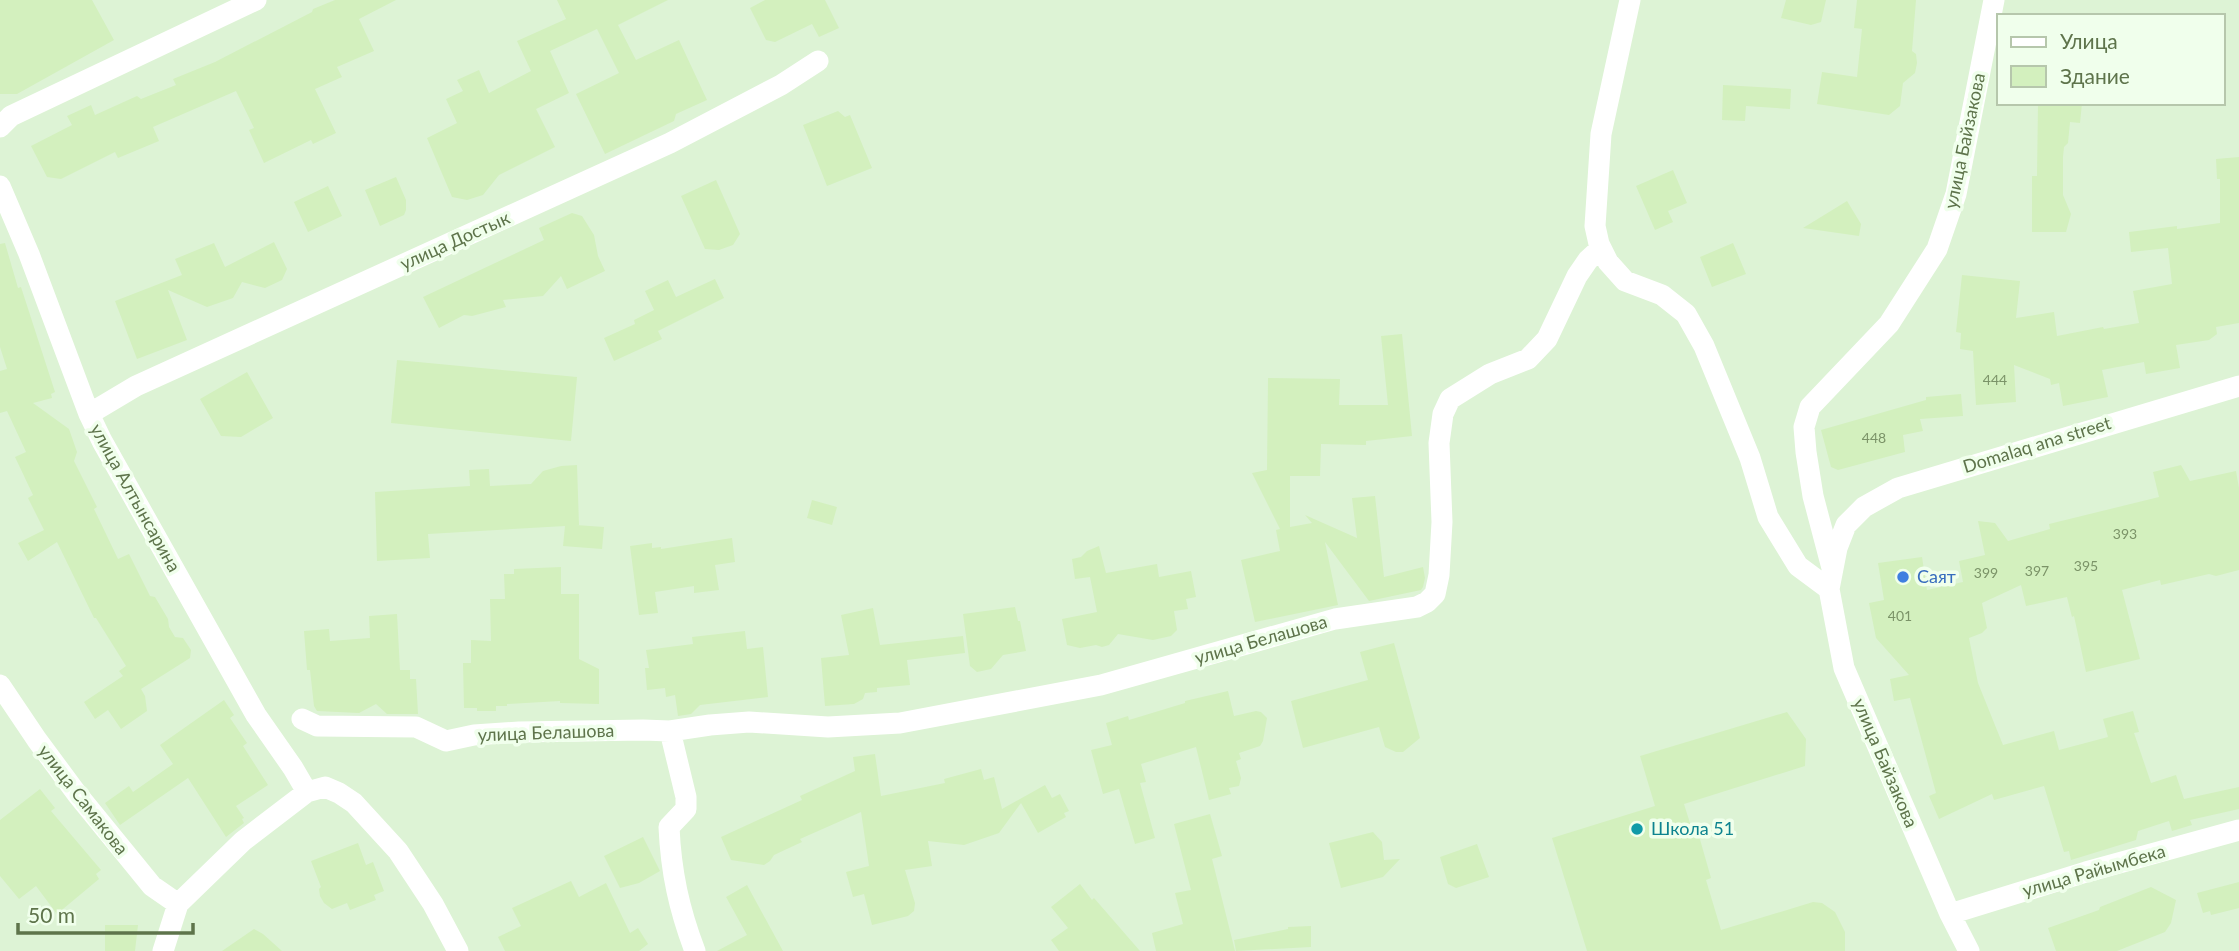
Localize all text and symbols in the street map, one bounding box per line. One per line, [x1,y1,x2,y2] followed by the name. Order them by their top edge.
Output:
[1997,14,2225,105] legend
[2060,28,2118,53] text: Улица
[2060,63,2130,88] text: Здание
[1939,71,1989,211] street label: улица Байзакова
[396,206,513,274] street label: улица Достык
[1983,371,2007,388] house number: 444
[1960,411,2114,477] street label: Domalaq ana street
[86,420,186,575] street label: улица Алтынсарина
[1862,429,1886,446] house number: 448
[2113,525,2137,542] house number: 393
[2074,557,2098,574] house number: 395
[2025,562,2049,579] house number: 397
[1974,564,1998,581] house number: 399
[1917,565,1956,587] place label: Саят
[1895,569,1911,585] marker: Саят
[1888,607,1912,624] house number: 401
[1192,610,1329,668] street label: улица Белашова
[1849,695,1923,831] street label: улица Байзакова
[477,719,615,745] street label: улица Белашова
[34,740,134,859] street label: улица Самакова
[1651,817,1734,839] place label: Школа 51
[1629,821,1645,837] marker: Школа 51
[2020,839,2168,901] street label: улица Райымбека
[18,892,192,936] scale bar
[28,902,75,927] text: 50 m

